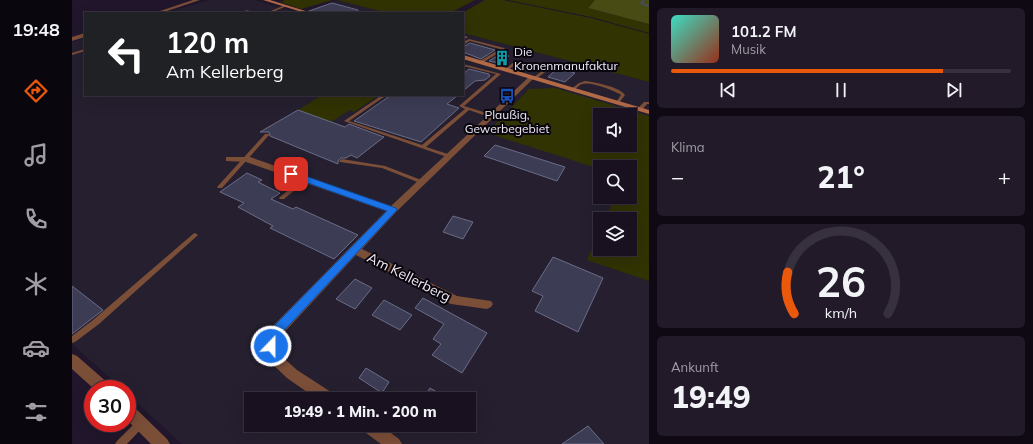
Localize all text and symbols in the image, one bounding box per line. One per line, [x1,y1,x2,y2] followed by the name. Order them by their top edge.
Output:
[12,18,60,41] text: 19:48
[731,22,796,41] text: 101.2 FM
[166,25,249,60] text: 120 m
[100,28,152,80] icon: left
[731,41,766,57] text: Musik
[514,44,618,73] place label: Die Kronenmanufaktur
[493,49,511,67] building icon: Die Kronenmanufaktur
[166,60,284,83] text: Am Kellerberg
[22,77,50,105] icon: directions
[717,79,739,101] icon: previous
[830,79,852,101] icon: pause
[943,79,965,101] icon: next
[498,87,516,105] bus stop icon: Plaußig, Gewerbegebiet
[465,107,549,136] place label: Plaußig, Gewerbegebiet
[593,108,637,256] map controls
[593,108,637,152] button: sound
[671,139,705,155] text: Klima
[22,141,50,169] icon: music
[274,157,308,191] pin
[817,158,865,196] text: 21°
[593,160,637,204] button: search
[280,163,302,185] icon: arrive
[671,163,684,191] text: −
[998,163,1011,191] text: +
[22,205,50,233] icon: phone
[593,212,637,256] button: layers
[364,248,454,306] street label: Am Kellerberg
[816,255,866,307] text: 26
[22,270,50,298] icon: climate
[825,304,857,322] text: km/h
[250,325,292,367] position arrow
[22,334,50,362] icon: car
[671,359,719,375] text: Ankunft
[671,378,751,416] text: 19:49
[84,380,136,432] speed limit sign: 30
[22,398,50,426] icon: filters
[283,402,437,421] text: 19:49 · 1 Min. · 200 m

